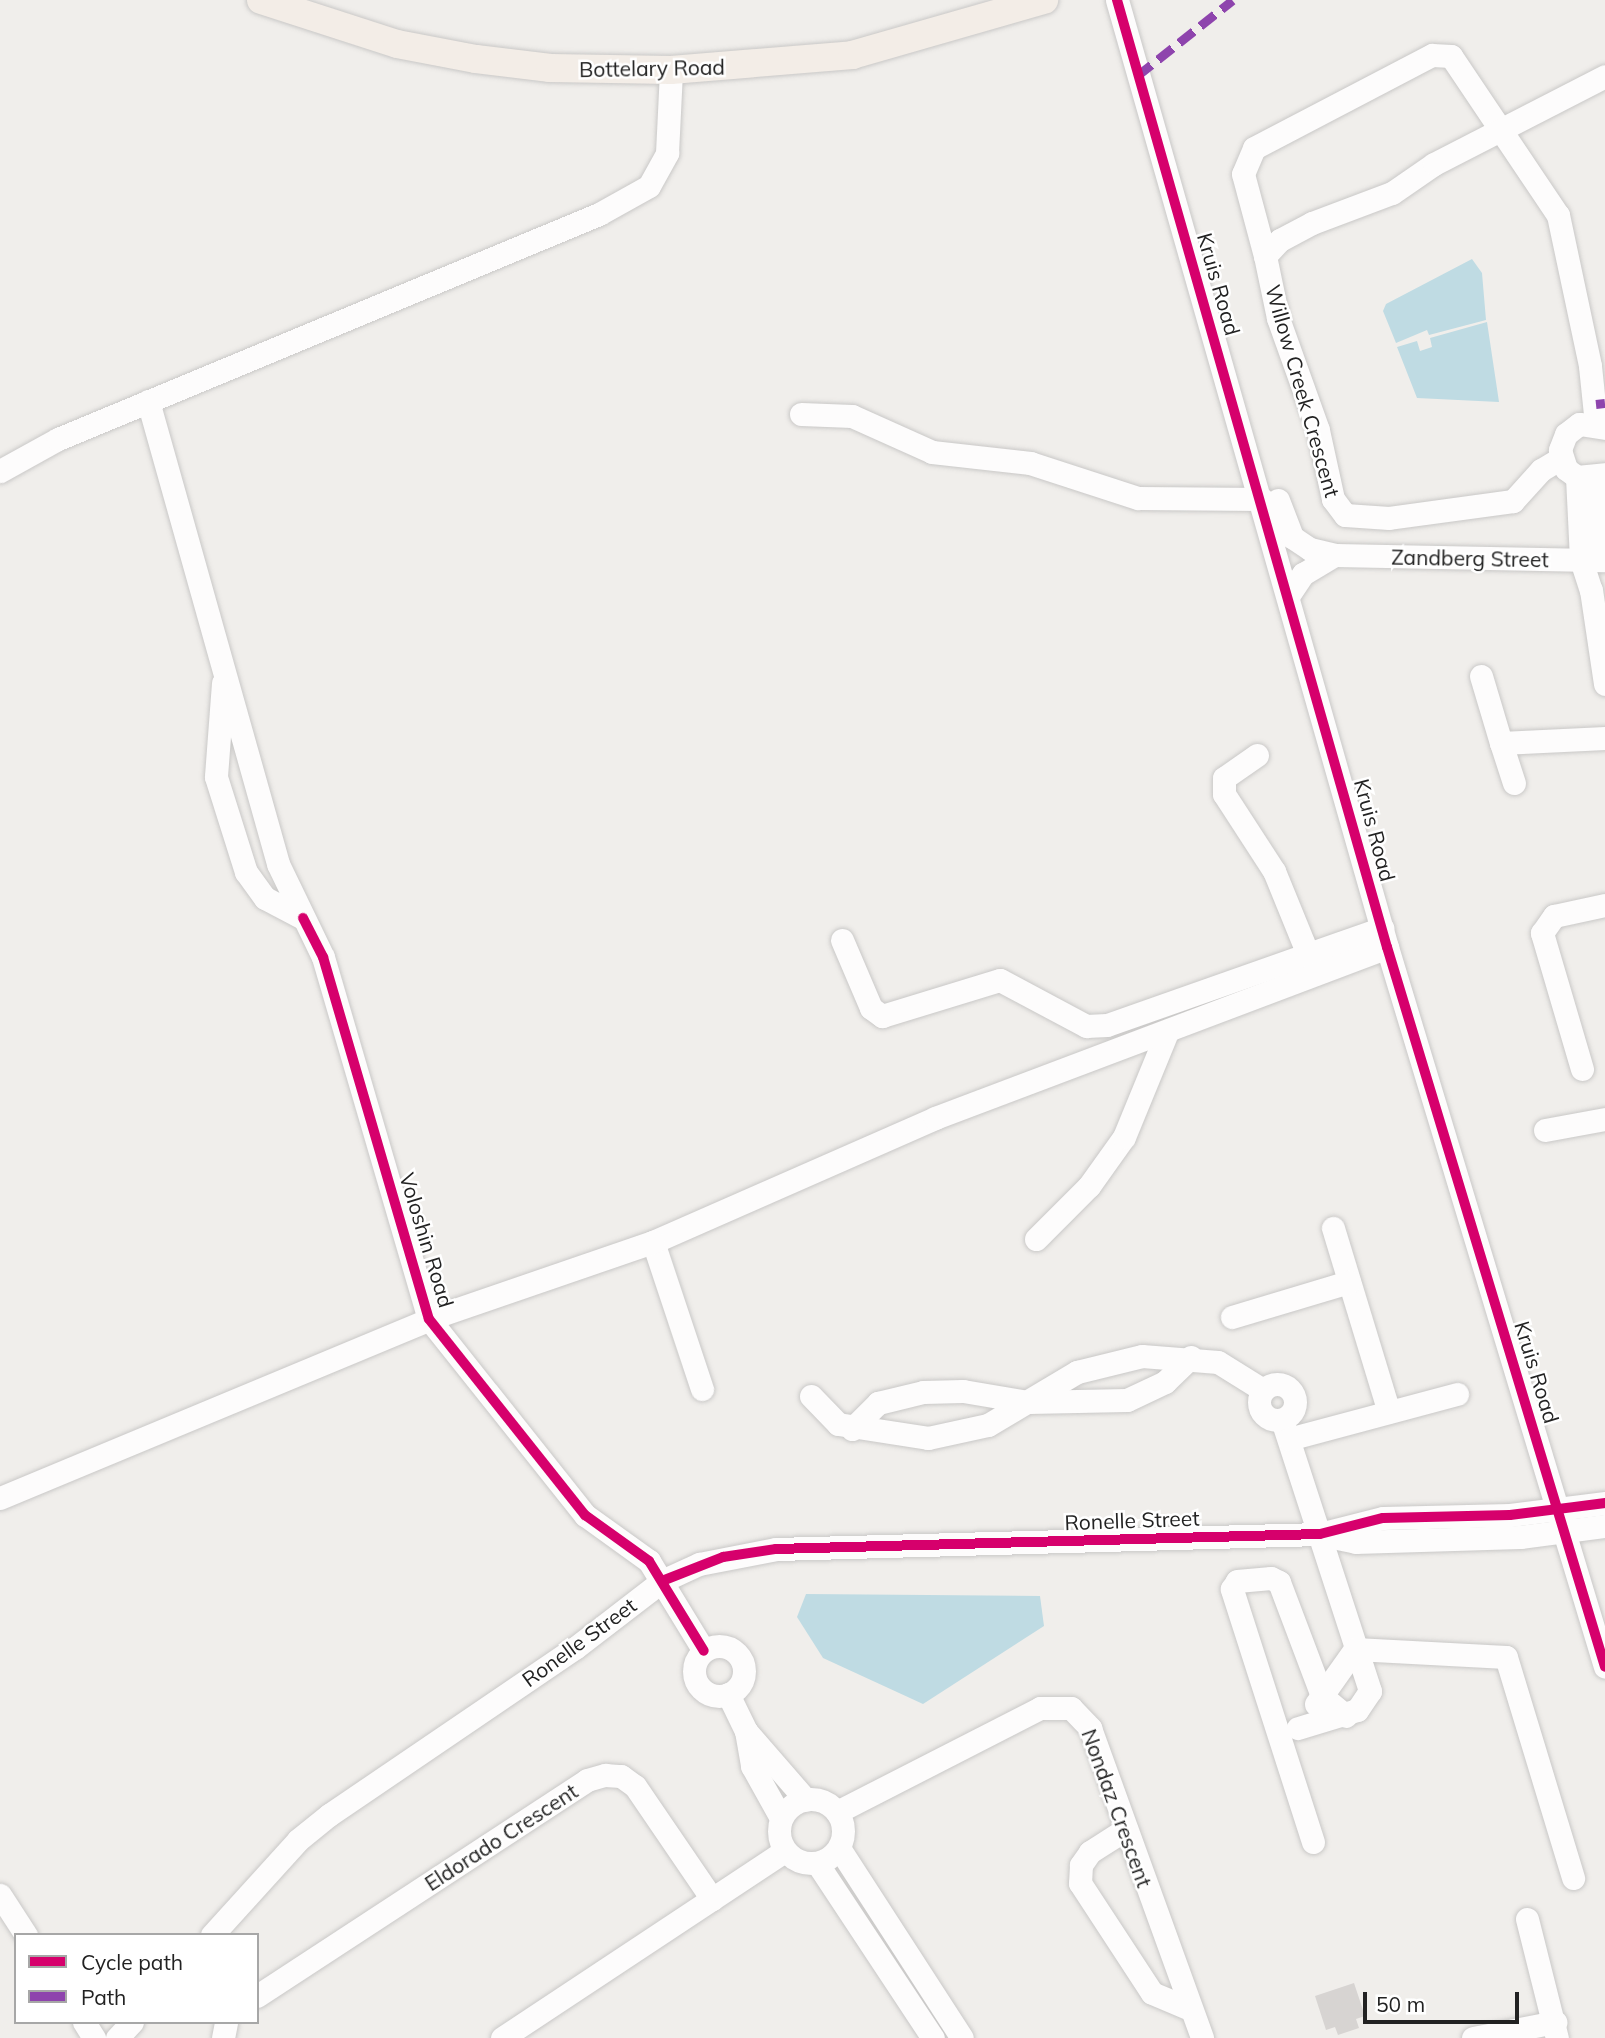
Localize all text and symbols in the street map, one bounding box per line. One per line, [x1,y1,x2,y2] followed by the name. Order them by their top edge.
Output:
[579,54,725,82] street label: Bottelary Road
[1192,230,1246,338] street label: Kruis Road
[1261,282,1345,500] street label: Willow Creek Crescent
[1391,544,1549,572] street label: Zandberg Street
[1349,776,1401,884] street label: Kruis Road
[395,1170,459,1310] street label: Voloshin Road
[1510,1318,1564,1426] street label: Kruis Road
[1064,1505,1200,1535] street label: Ronelle Street
[517,1592,641,1692] street label: Ronelle Street
[1077,1725,1157,1891] street label: Nondaz Crescent
[420,1778,582,1896] street label: Eldorado Crescent
[14,1933,259,2024] legend
[81,1949,183,1975] text: Cycle path
[1367,1979,1523,2023] scale bar
[81,1984,126,2010] text: Path
[1376,1991,1425,2017] text: 50 m

